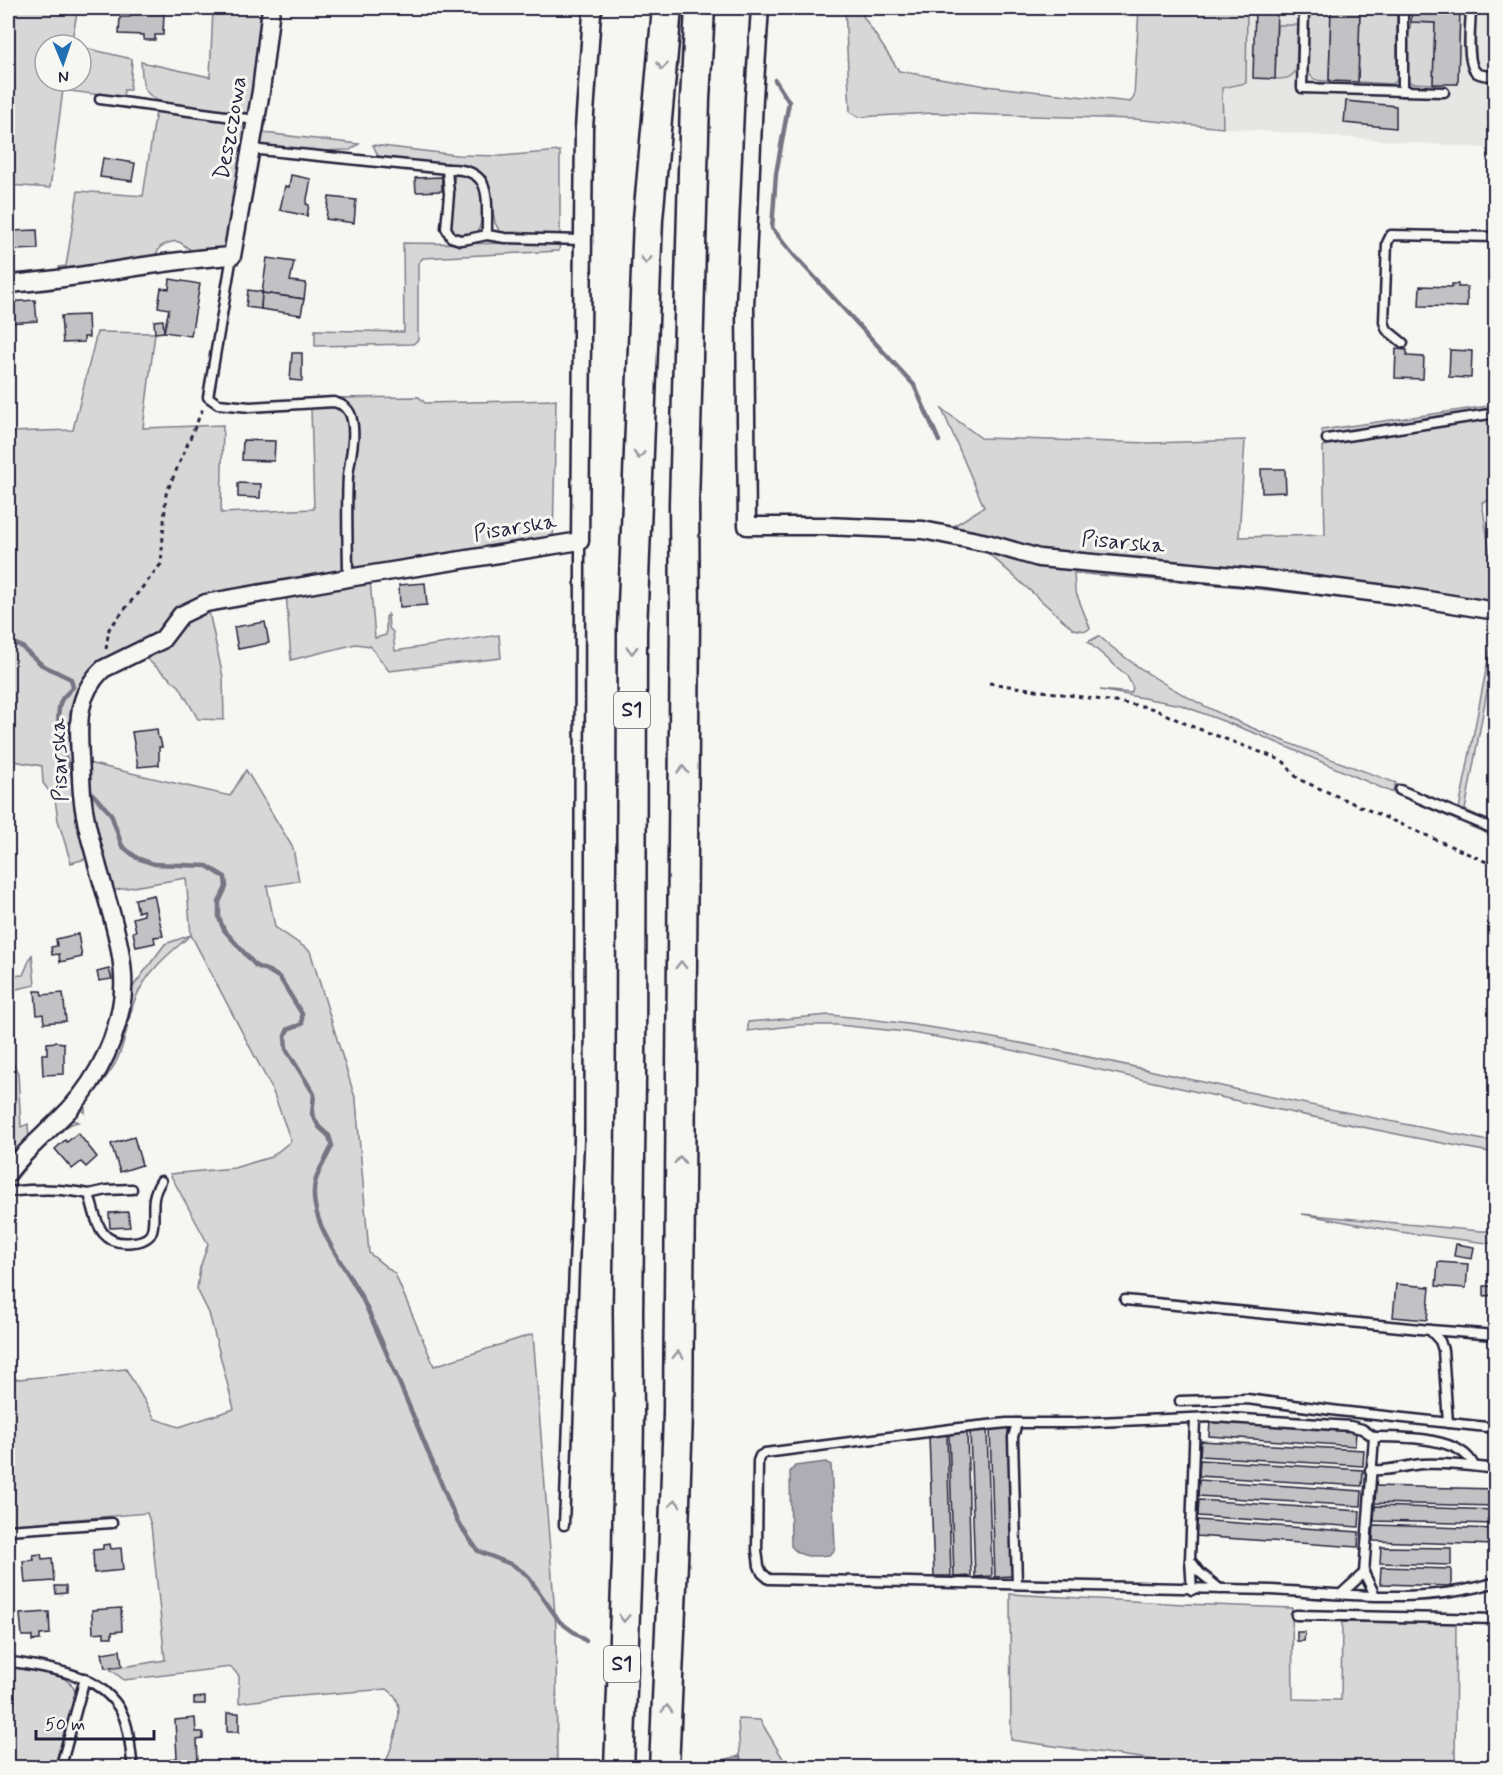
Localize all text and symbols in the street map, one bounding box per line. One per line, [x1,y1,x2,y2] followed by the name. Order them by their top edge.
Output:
[33,33,93,93] north arrow
[656,61,669,70] one-way arrow
[58,66,69,87] text: N
[208,74,254,182] street label: Deszczowa
[640,256,653,265] one-way arrow
[632,450,645,459] one-way arrow
[472,508,559,548] street label: Pisarska
[1080,525,1167,561] street label: Pisarska
[626,645,638,654] one-way arrow
[614,692,650,728] road number: S1
[45,717,75,802] street label: Pisarska
[677,766,689,775] one-way arrow
[675,961,687,970] one-way arrow
[674,1156,686,1165] one-way arrow
[672,1351,685,1360] one-way arrow
[669,1499,681,1508] one-way arrow
[618,1614,631,1623] one-way arrow
[604,1646,640,1682] road number: S1
[36,1703,154,1741] scale bar
[660,1705,673,1714] one-way arrow
[45,1713,85,1737] text: 50 m

